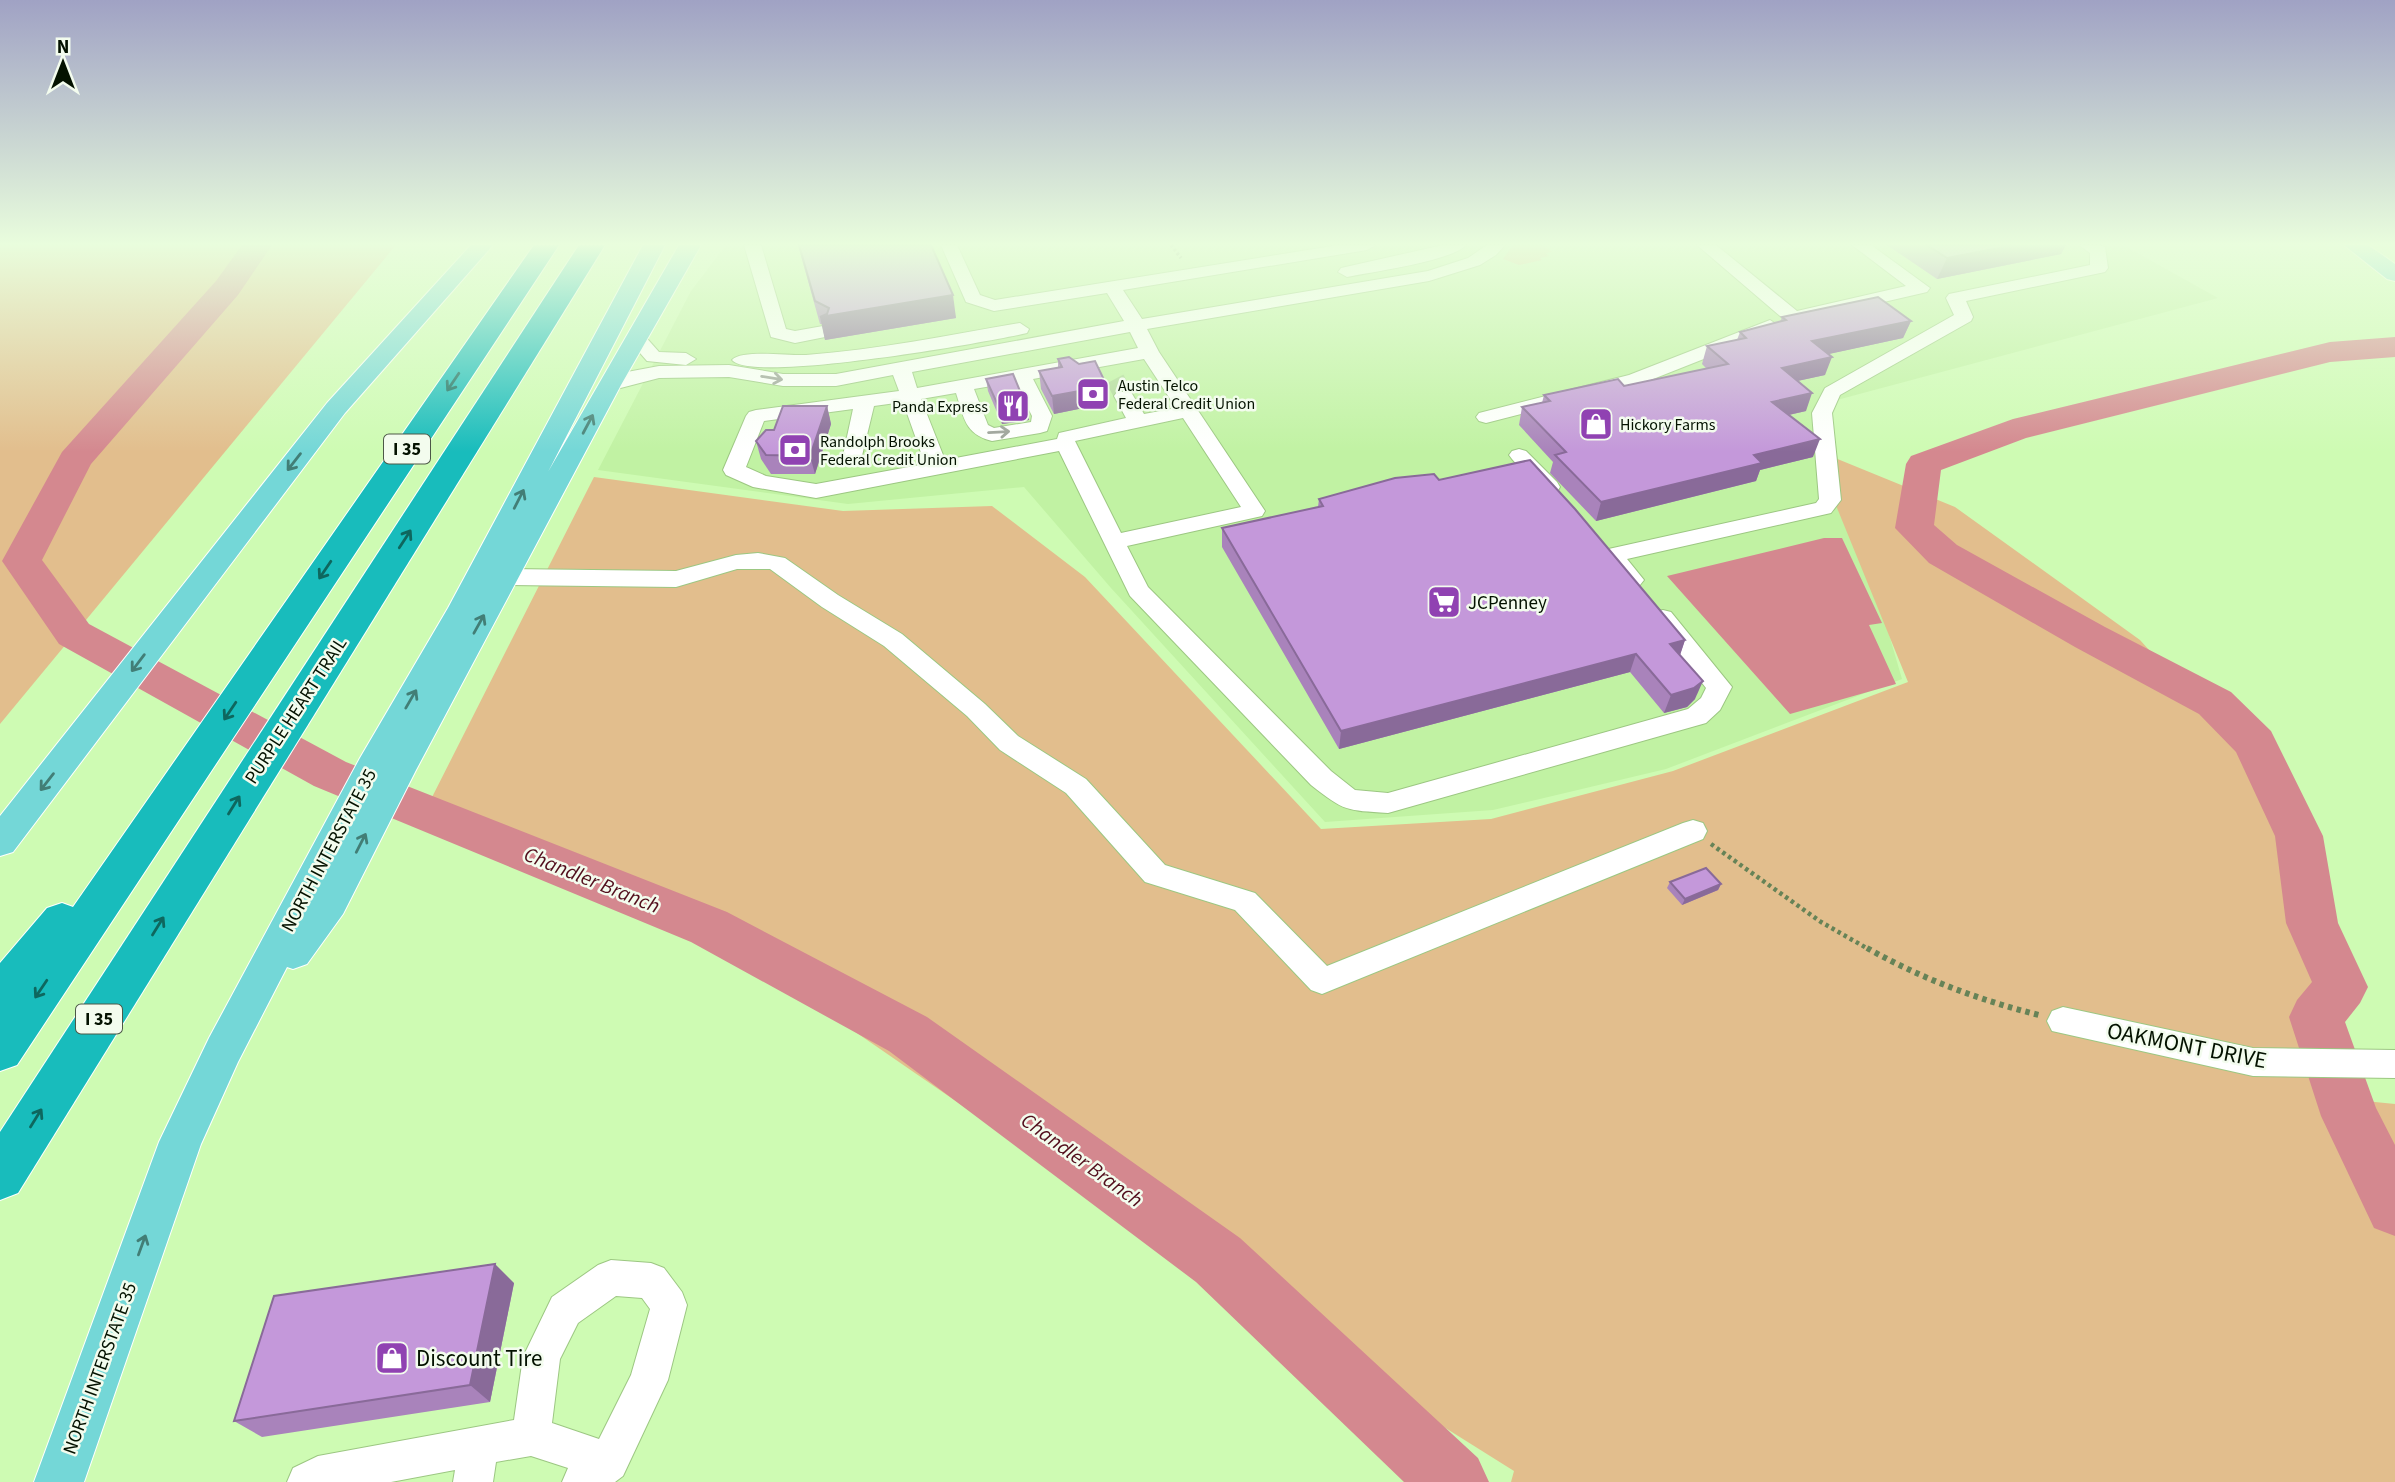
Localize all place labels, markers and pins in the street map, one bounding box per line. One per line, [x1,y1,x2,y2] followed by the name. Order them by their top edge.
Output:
[1074,375,1112,413] bank icon: Austin Telco Federal Credit Union
[1118,375,1255,415] place label: Austin Telco Federal Credit Union
[994,387,1032,425] restaurant icon: Panda Express
[892,396,988,418] place label: Panda Express
[1577,405,1615,443] shop icon: Hickory Farms
[1620,414,1716,436] place label: Hickory Farms
[776,431,814,469] bank icon: Randolph Brooks Federal Credit Union
[820,431,957,471] place label: Randolph Brooks Federal Credit Union
[1425,583,1463,621] supermarket icon: JCPenney
[1468,590,1547,617] place label: JCPenney
[373,1339,411,1377] shop icon: Discount Tire
[416,1342,543,1375] place label: Discount Tire

